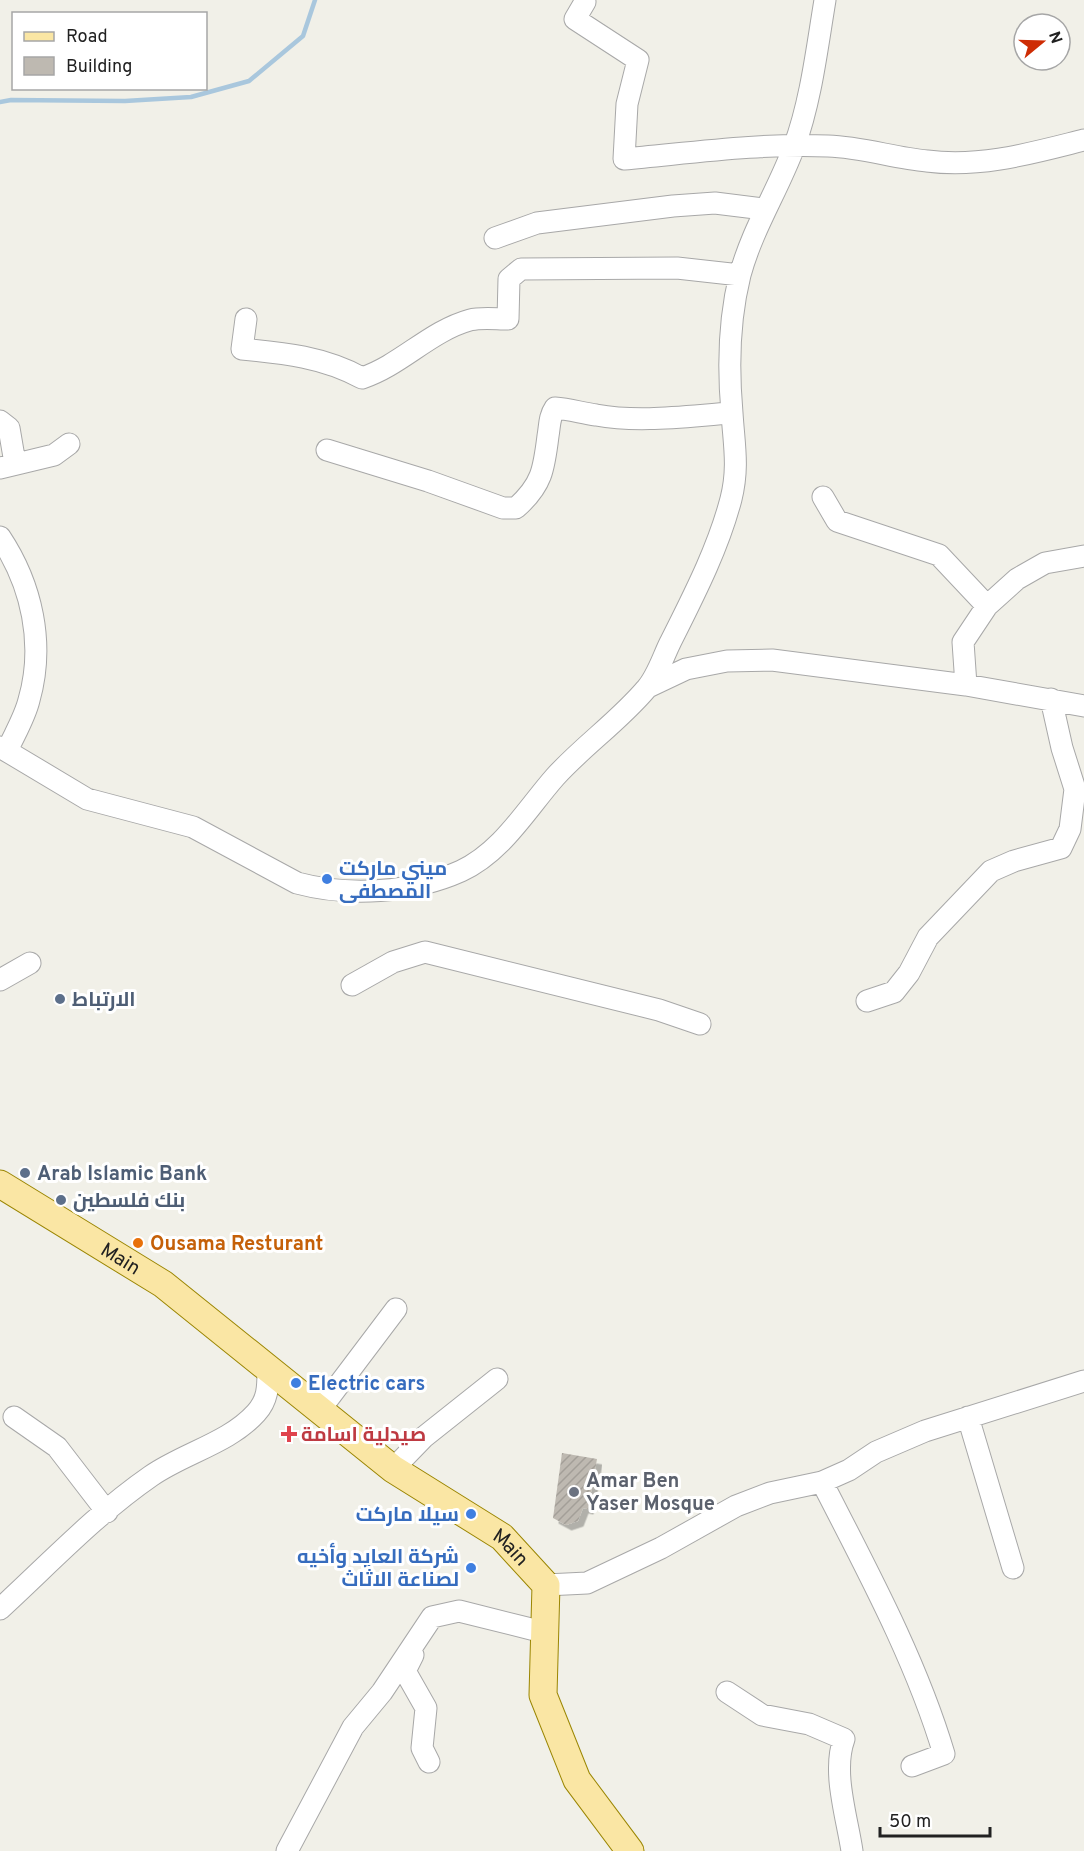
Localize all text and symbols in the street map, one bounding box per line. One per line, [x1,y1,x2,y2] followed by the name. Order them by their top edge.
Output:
[12,12,207,90] legend
[1012,12,1072,72] north arrow
[66,26,108,49] text: Road
[1043,29,1066,46] text: N
[66,56,132,79] text: Building
[339,857,447,906] place label: ميني ماركت المصطفى
[320,872,334,886] marker: ميني ماركت المصطفى
[72,988,136,1014] place label: الارتباط
[53,992,67,1006] marker: الارتباط
[37,1162,207,1188] place label: Arab Islamic Bank
[18,1166,32,1180] marker: Arab Islamic Bank
[73,1189,185,1215] place label: بنك فلسطين
[54,1193,68,1207] marker: بنك فلسطين
[150,1232,323,1258] place label: Ousama Resturant
[131,1236,145,1250] marker: Ousama Resturant
[95,1238,145,1282] street label: Main
[308,1372,425,1398] place label: Electric cars
[289,1376,303,1390] marker: Electric cars
[301,1423,426,1449] place label: صيدلية اسامة
[282,1427,296,1441] marker: صيدلية اسامة
[586,1469,715,1518] place label: Amar Ben Yaser Mosque
[567,1485,581,1499] marker: Amar Ben Yaser Mosque
[356,1503,459,1529] place label: سيلا ماركت
[464,1507,478,1521] marker: سيلا ماركت
[487,1523,533,1572] street label: Main
[297,1542,459,1594] place label: شركة العايد وأخيه لصناعة الاثاث
[464,1561,478,1575] marker: شركة العايد وأخيه لصناعة الاثاث
[880,1800,990,1838] scale bar
[889,1811,931,1834] text: 50 m

